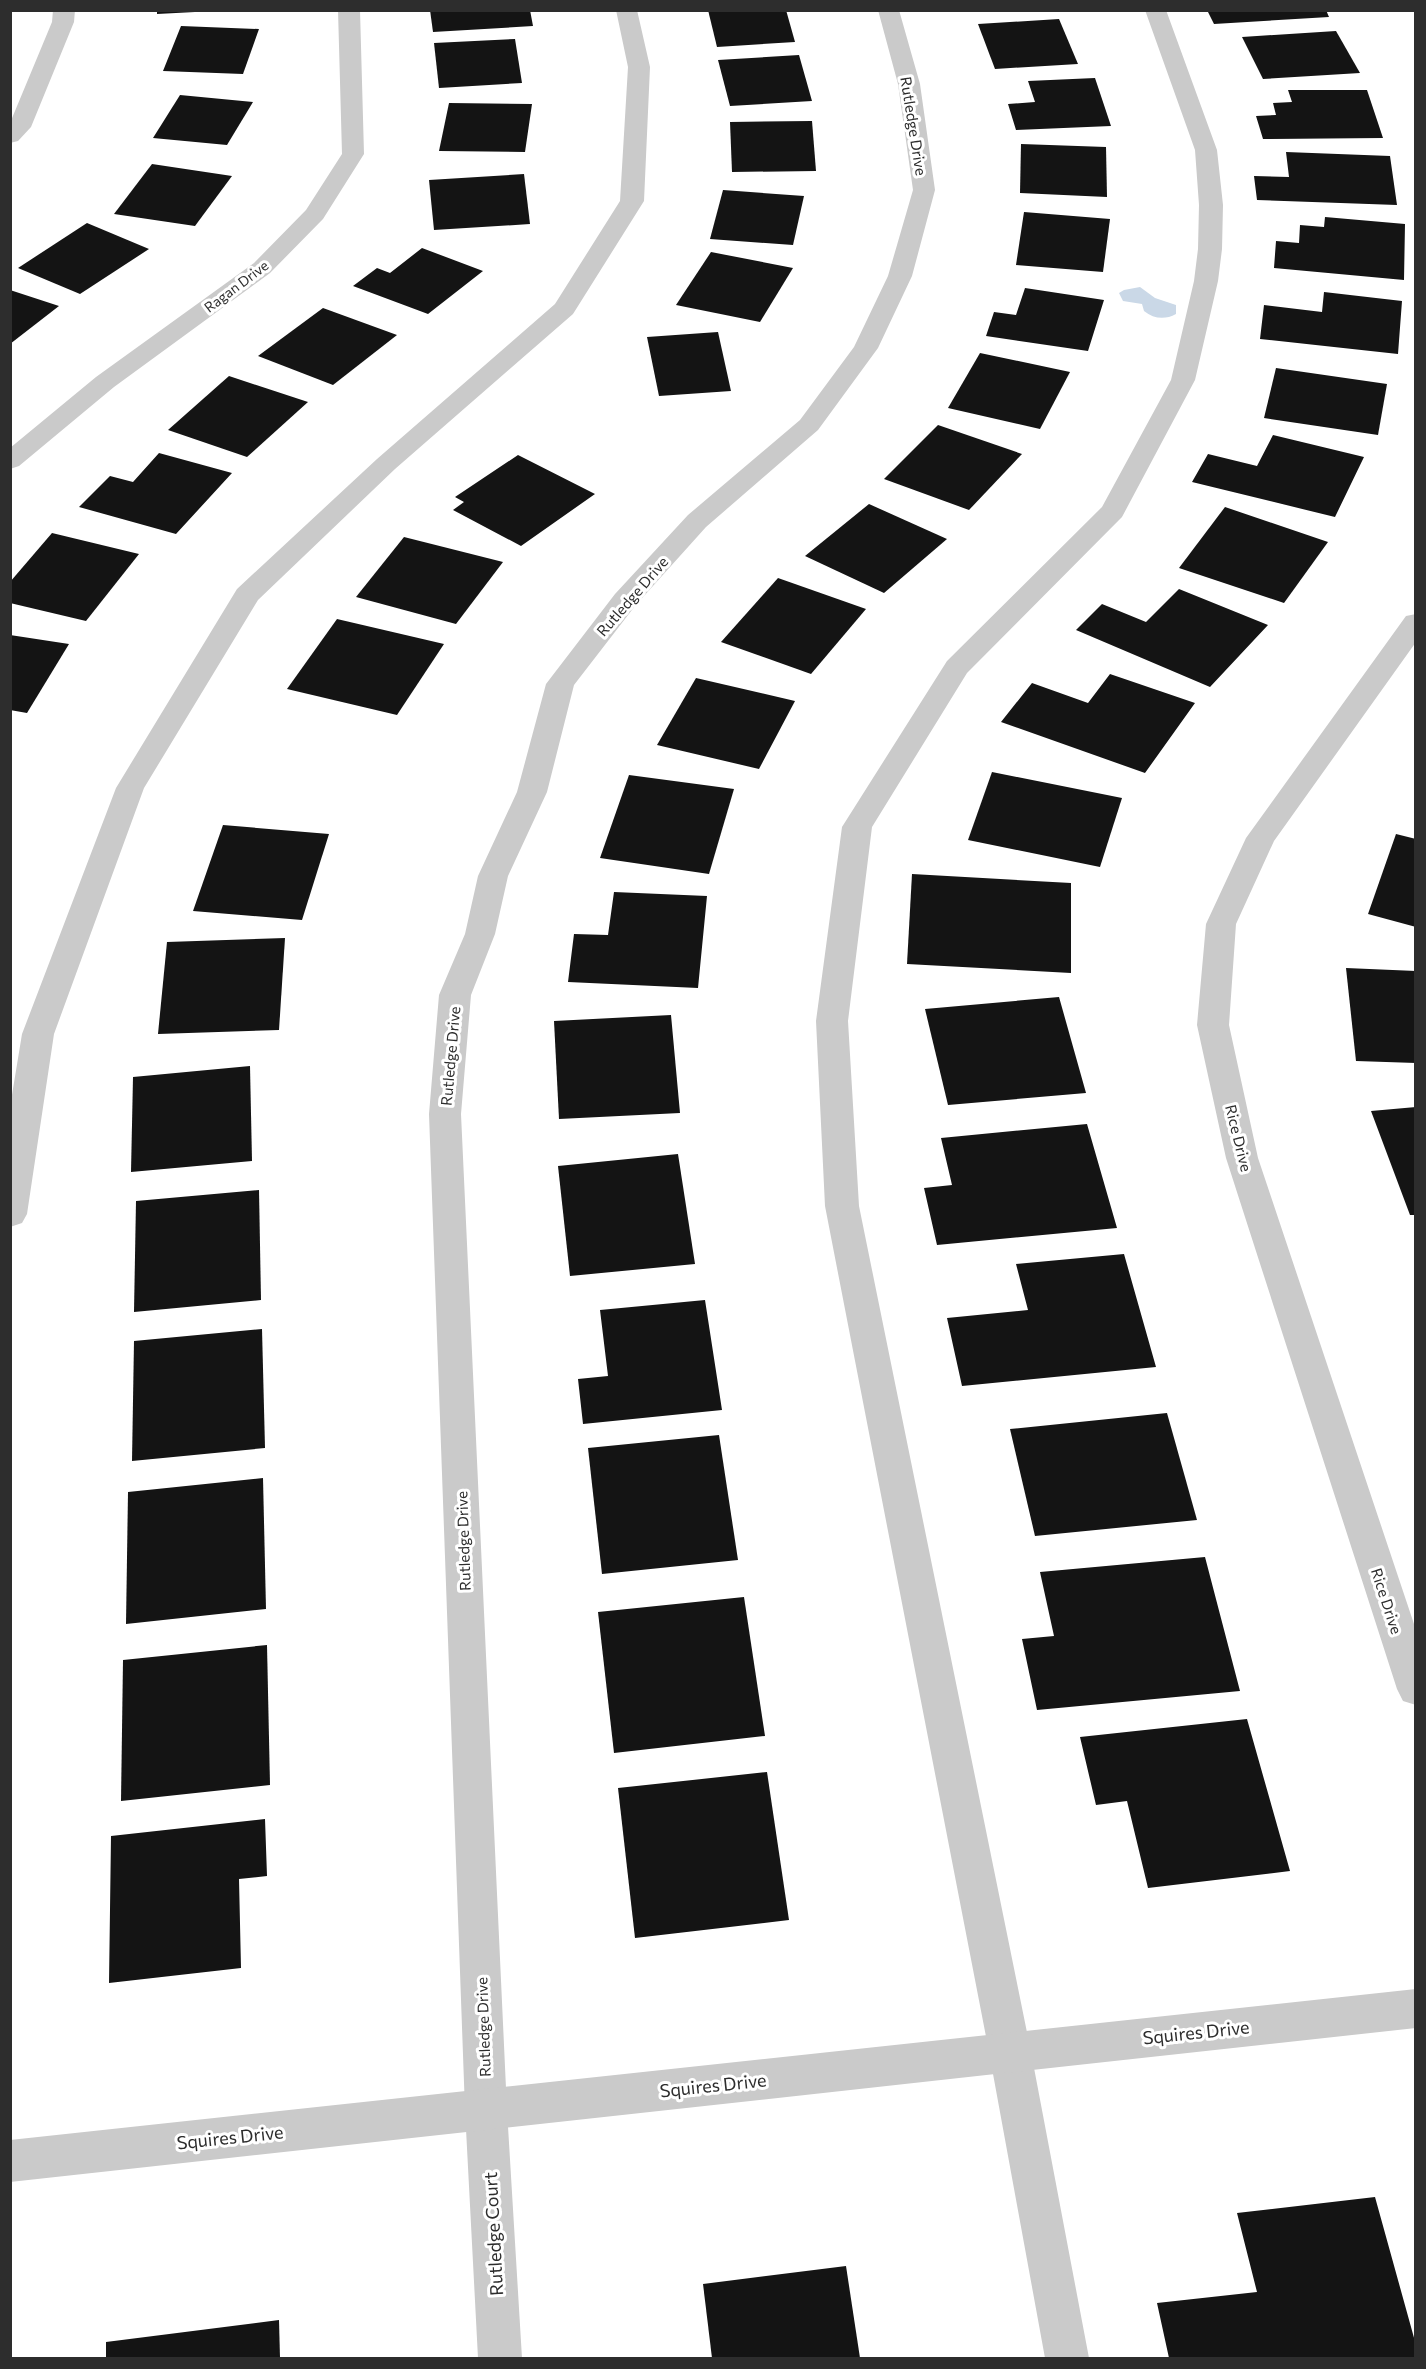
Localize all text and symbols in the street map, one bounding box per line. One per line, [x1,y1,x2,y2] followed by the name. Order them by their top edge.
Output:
[897,75,931,177] street label: Rutledge Drive
[201,256,271,316] street label: Ragan Drive
[592,552,672,640] street label: Rutledge Drive
[437,1005,463,1107] street label: Rutledge Drive
[1222,1103,1256,1173] street label: Rice Drive
[452,1491,474,1591] street label: Rutledge Drive
[1368,1566,1406,1636] street label: Rice Drive
[472,1977,494,2077] street label: Rutledge Drive
[1142,2015,1250,2049] street label: Squires Drive
[659,2068,767,2102] street label: Squires Drive
[176,2120,284,2154] street label: Squires Drive
[479,2171,507,2297] street label: Rutledge Court

